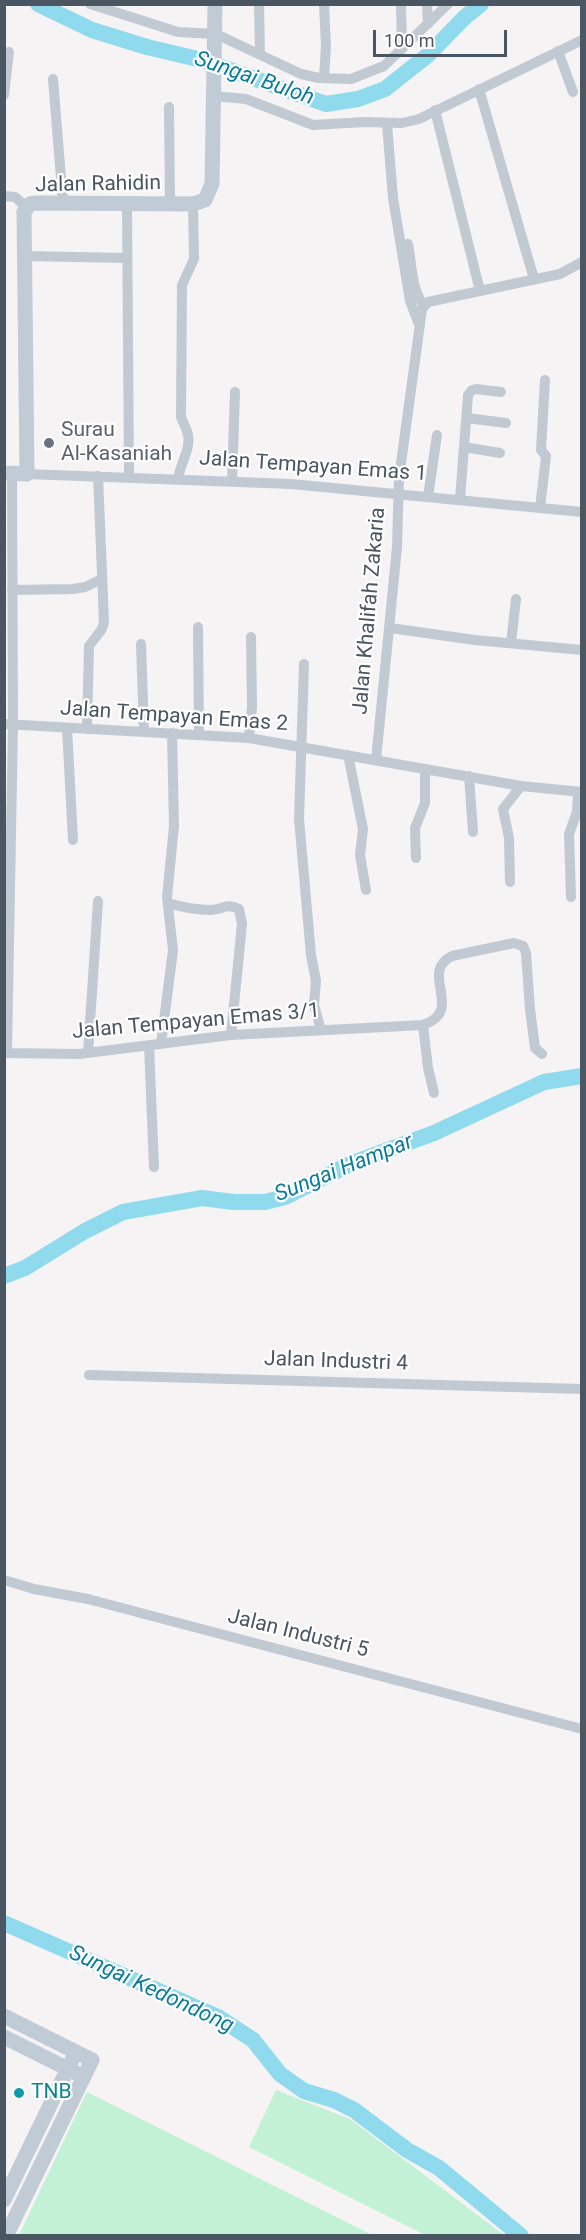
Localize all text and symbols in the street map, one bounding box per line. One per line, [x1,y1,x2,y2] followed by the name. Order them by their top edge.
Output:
[376,18,510,56] scale bar
[384,30,435,51] text: 100 m
[191,46,317,112] water label: Sungai Buloh
[35,171,161,199] street label: Jalan Rahidin
[61,418,172,468] place label: Surau Al-Kasaniah
[42,436,56,450] marker: Surau Al-Kasaniah
[198,446,428,488] street label: Jalan Tempayan Emas 1
[348,506,392,716] street label: Jalan Khalifah Zakaria
[59,696,289,738] street label: Jalan Tempayan Emas 2
[71,999,321,1045] street label: Jalan Tempayan Emas 3/1
[271,1129,417,1209] water label: Sungai Hampar
[264,1347,408,1377] street label: Jalan Industri 4
[225,1604,371,1664] street label: Jalan Industri 5
[64,1940,238,2040] water label: Sungai Kedondong
[31,2080,72,2106] place label: TNB
[12,2086,26,2100] marker: TNB

